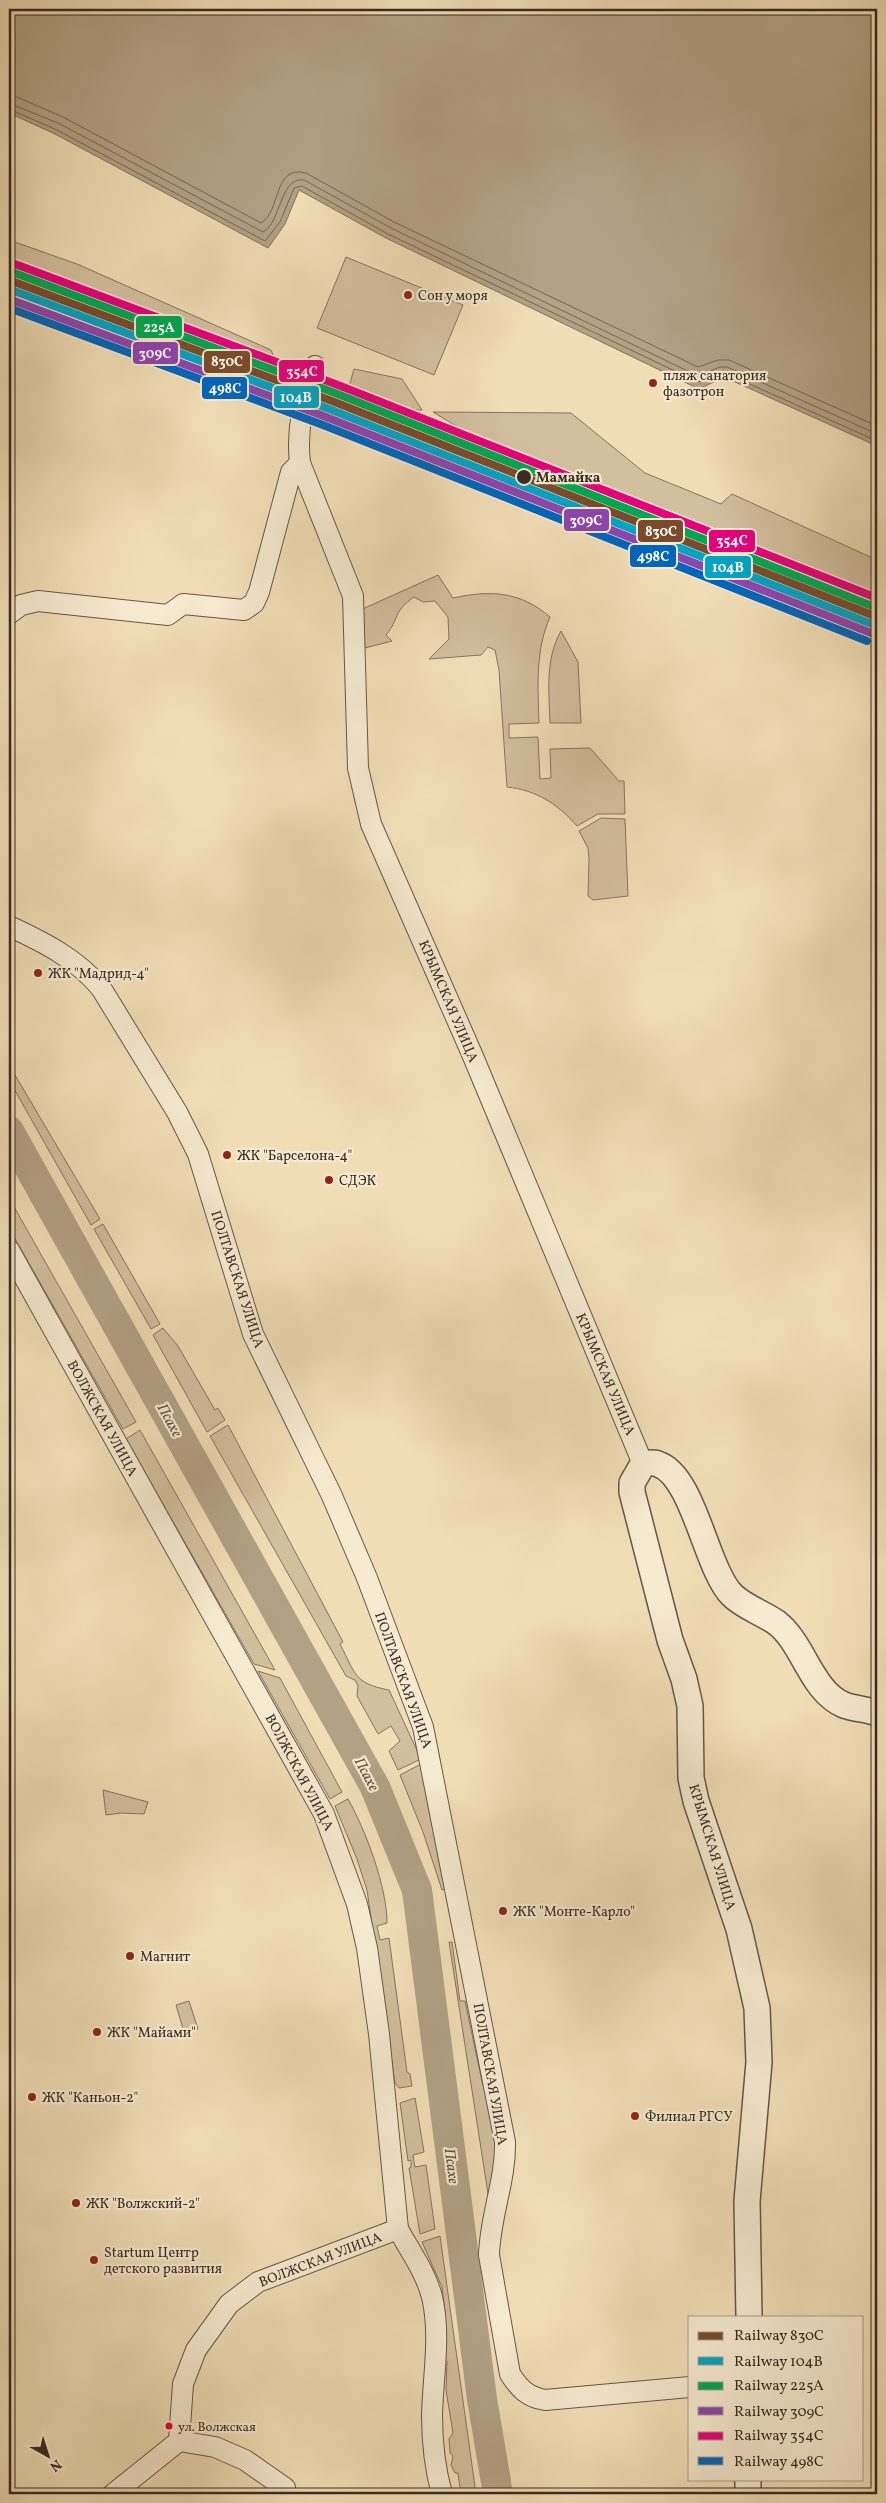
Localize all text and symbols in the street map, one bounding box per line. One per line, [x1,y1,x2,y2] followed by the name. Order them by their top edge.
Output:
[418,287,488,306] place label: Сон у моря
[402,289,414,301] marker: Сон у моря
[135,315,183,339] line badge: 225А
[143,319,175,338] text: 225А
[132,341,179,365] line badge: 309С
[139,345,171,364] text: 309С
[203,350,251,374] line badge: 830С
[211,353,243,372] text: 830С
[278,359,325,383] line badge: 354С
[286,363,318,382] text: 354С
[663,367,766,402] place label: пляж санатория фазотрон
[201,376,248,400] line badge: 498С
[647,377,659,389] marker: пляж санатория фазотрон
[209,380,241,399] text: 498С
[273,385,320,409] line badge: 104В
[280,389,312,408] text: 104В
[515,468,533,486] marker: Мамайка
[536,469,601,488] place label: Мамайка
[563,508,610,532] line badge: 309С
[570,512,602,531] text: 309С
[637,519,684,543] line badge: 830С
[645,523,677,542] text: 830С
[708,529,756,553] line badge: 354С
[716,532,748,551] text: 354С
[629,544,677,568] line badge: 498С
[637,548,669,567] text: 498С
[704,555,752,579] line badge: 104В
[712,559,744,578] text: 104В
[413,937,482,1066] street label: КРЫМСКАЯ УЛИЦА
[48,965,149,984] place label: ЖК "Мадрид-4"
[32,967,44,979] marker: ЖК "Мадрид-4"
[237,1147,352,1166] place label: ЖК "Барселона-4"
[221,1149,233,1161] marker: ЖК "Барселона-4"
[339,1172,377,1191] place label: СДЭК
[323,1174,335,1186] marker: СДЭК
[205,1208,268,1351] street label: ПОЛТАВСКАЯ УЛИЦА
[570,1310,639,1439] street label: КРЫМСКАЯ УЛИЦА
[62,1357,142,1480] street label: ВОЛЖСКАЯ УЛИЦА
[151,1400,187,1442] water label: Псахе
[369,1610,436,1751] street label: ПОЛТАВСКАЯ УЛИЦА
[260,1711,338,1835] street label: ВОЛЖСКАЯ УЛИЦА
[348,1754,384,1796] water label: Псахе
[683,1782,740,1913] street label: КРЫМСКАЯ УЛИЦА
[513,1903,635,1922] place label: ЖК "Монте-Карло"
[497,1905,509,1917] marker: ЖК "Монте-Карло"
[140,1948,190,1967] place label: Магнит
[124,1950,136,1962] marker: Магнит
[468,2002,511,2147] street label: ПОЛТАВСКАЯ УЛИЦА
[107,2024,196,2043] place label: ЖК "Майами"
[91,2026,103,2038] marker: ЖК "Майами"
[42,2089,138,2108] place label: ЖК "Каньон-2"
[26,2091,38,2103] marker: ЖК "Каньон-2"
[645,2108,732,2127] place label: Филиал РГСУ
[629,2110,641,2122] marker: Филиал РГСУ
[438,2147,463,2186] water label: Псахе
[86,2195,200,2214] place label: ЖК "Волжский-2"
[70,2197,82,2209] marker: ЖК "Волжский-2"
[256,2228,385,2293] street label: ВОЛЖСКАЯ УЛИЦА
[104,2244,222,2279] place label: Startum Центр детского развития
[88,2254,100,2266] marker: Startum Центр детского развития
[688,2316,864,2480] legend
[734,2326,824,2347] text: Railway 830С
[734,2352,823,2373] text: Railway 104В
[734,2376,824,2397] text: Railway 225А
[734,2402,824,2423] text: Railway 309С
[178,2419,256,2437] place label: ул. Волжская
[164,2421,174,2431] marker: ул. Волжская
[734,2426,824,2447] text: Railway 354С
[22,2430,72,2480] north arrow
[734,2452,824,2473] text: Railway 498С
[45,2454,65,2476] text: N

